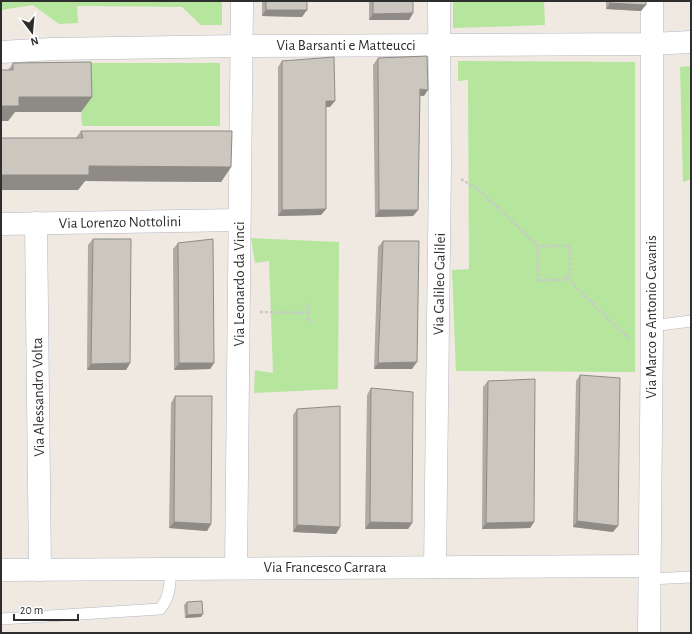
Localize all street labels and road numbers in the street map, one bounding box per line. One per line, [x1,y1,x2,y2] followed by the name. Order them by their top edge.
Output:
[276,38,416,53] street label: Via Barsanti e Matteucci
[58,214,182,231] street label: Via Lorenzo Nottolini
[232,221,247,347] street label: Via Leonardo da Vinci
[431,233,448,335] street label: Via Galileo Galilei
[644,235,659,399] street label: Via Marco e Antonio Cavanis
[30,337,47,457] street label: Via Alessandro Volta
[263,560,387,575] street label: Via Francesco Carrara

